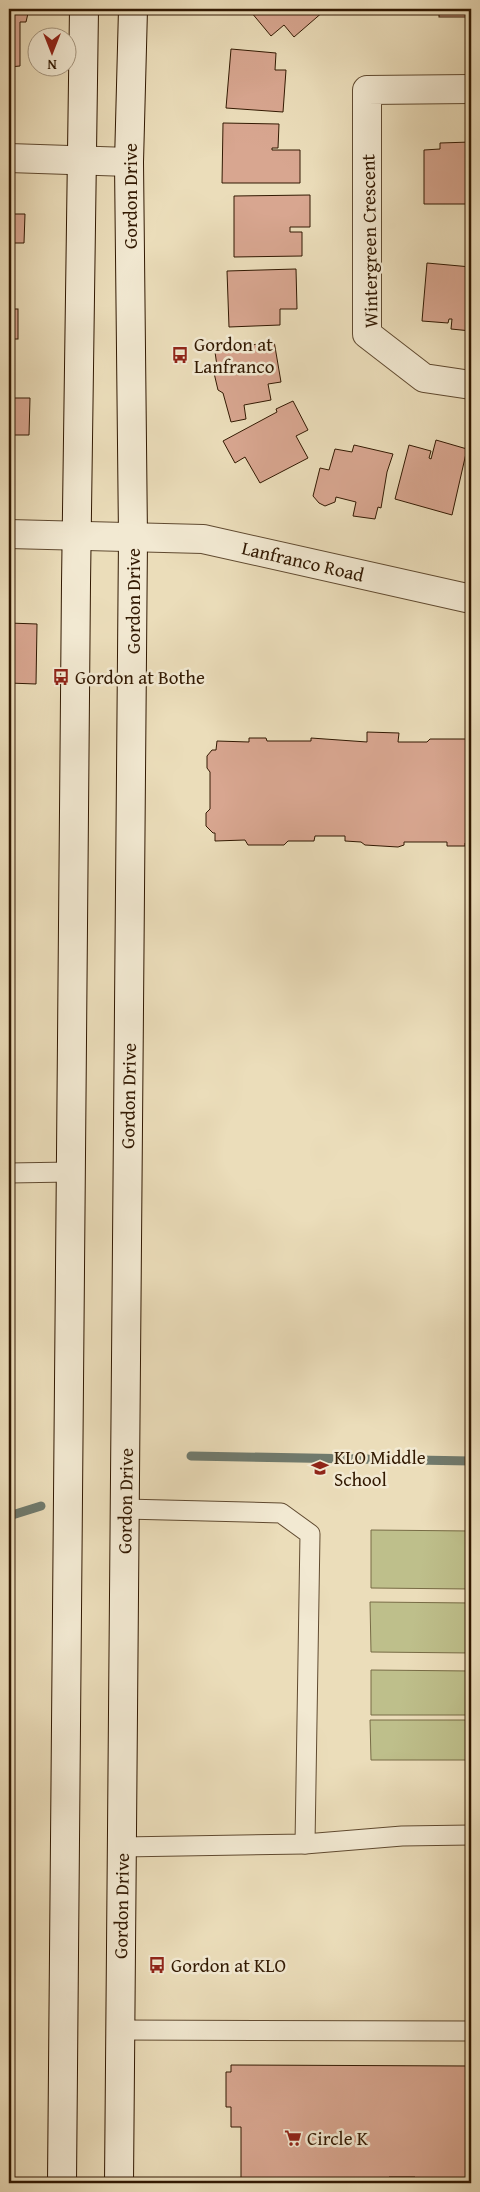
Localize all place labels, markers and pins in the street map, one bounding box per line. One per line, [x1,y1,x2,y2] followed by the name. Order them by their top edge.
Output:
[194,330,274,380] place label: Gordon at Lanfranco
[170,345,190,365] bus stop icon: Gordon at Lanfranco
[75,663,205,691] place label: Gordon at Bothe
[51,667,71,687] bus stop icon: Gordon at Bothe
[334,1443,426,1493] place label: KLO Middle School
[310,1458,330,1478] school or university icon: KLO Middle School
[171,1951,286,1979] place label: Gordon at KLO
[147,1955,167,1975] bus stop icon: Gordon at KLO
[307,2124,369,2152] place label: Circle K
[283,2128,303,2148] supermarket icon: Circle K

